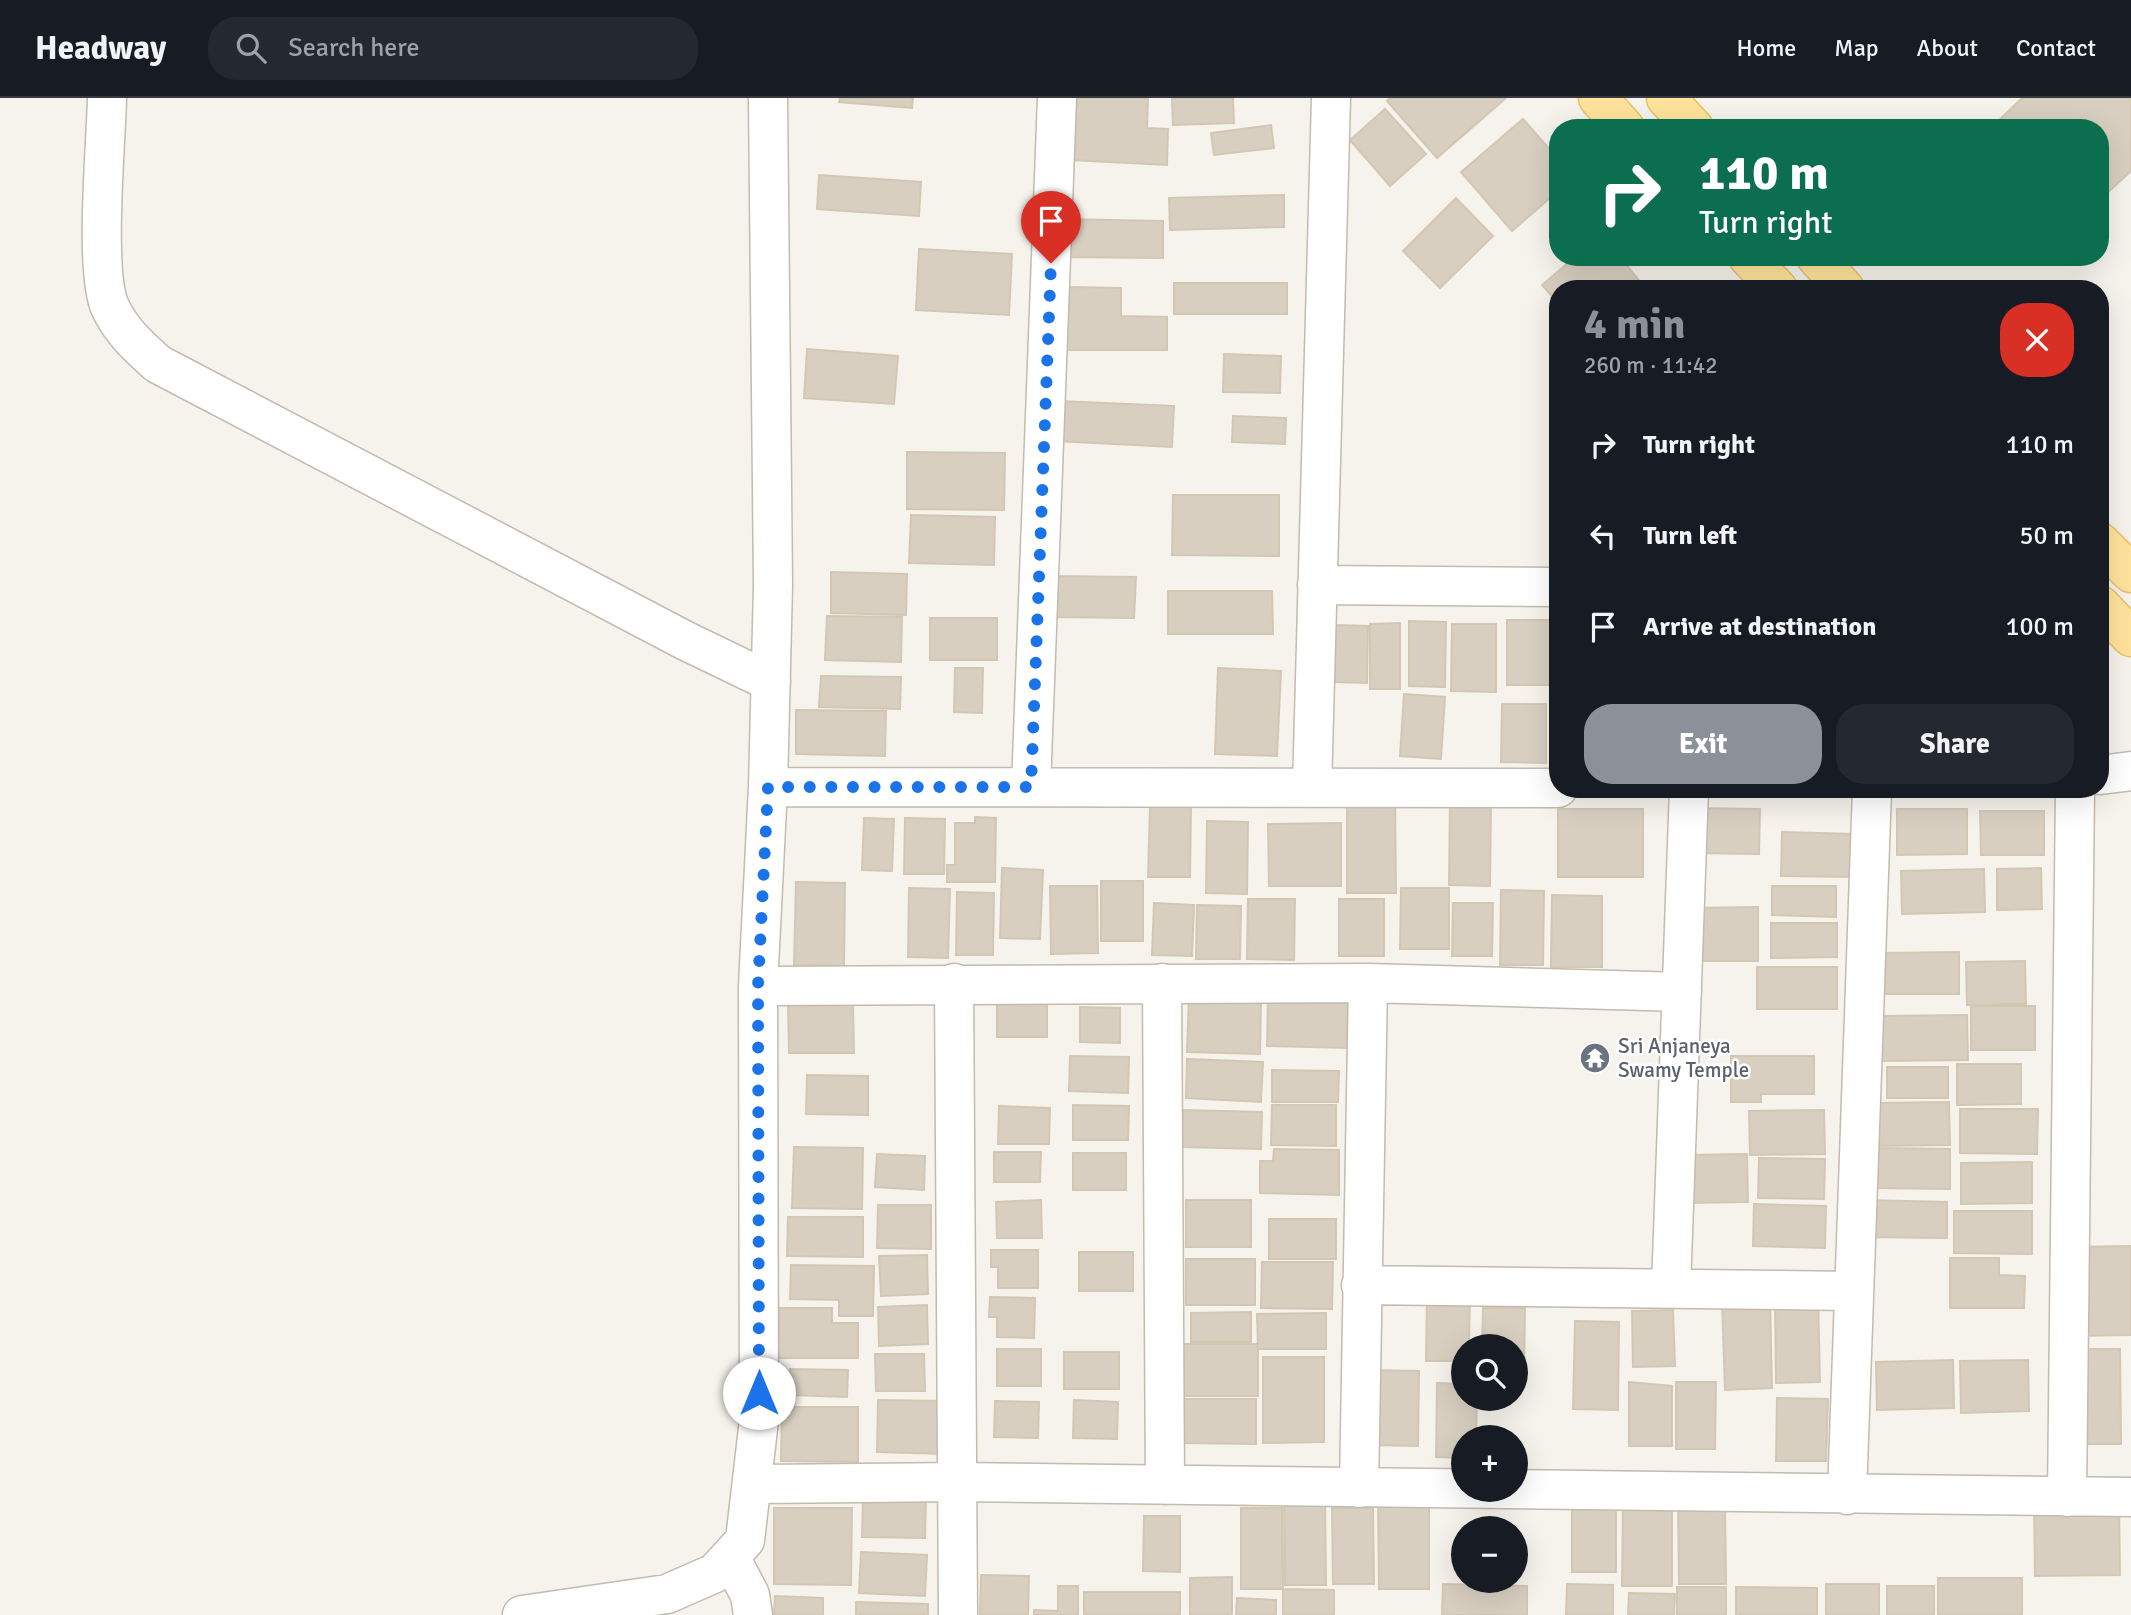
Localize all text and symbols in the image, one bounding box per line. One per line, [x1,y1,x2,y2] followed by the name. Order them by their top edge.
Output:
[208,17,698,80] search box
[35,28,166,69] text: Headway
[232,29,270,67] icon: search
[288,32,419,64] text: Search here
[1736,33,1796,63] text: Home
[1834,33,1879,63] text: Map
[1917,33,1978,63] text: About
[2016,33,2096,63] text: Contact
[1699,143,1829,203] text: 110 m
[1584,147,1675,238] icon: right
[1021,191,1081,263] pin
[1032,202,1070,240] icon: arrive
[1699,203,1832,242] text: Turn right
[1584,299,1685,350] text: 4 min
[2000,303,2074,377] button: close
[1584,351,1718,380] text: 260 m · 11:42
[1584,426,1622,464] icon: right
[1643,429,1755,461] text: Turn right
[2005,429,2074,461] text: 110 m
[1584,517,1622,555] icon: left
[1643,520,1737,552] text: Turn left
[2019,520,2074,552] text: 50 m
[1584,608,1622,646] icon: arrive
[1643,611,1876,643] text: Arrive at destination
[2005,611,2074,643] text: 100 m
[1584,704,1822,784] button: Exit
[1836,704,2074,784] button: Share
[1618,1033,1749,1083] place label: Sri Anjaneya Swamy Temple
[1578,1041,1612,1075] temple icon: Sri Anjaneya Swamy Temple
[1451,1334,1528,1593] map controls
[1451,1334,1528,1411] button: search
[722,1356,796,1430] position arrow
[1451,1425,1528,1502] button: +
[1451,1516,1528,1593] button: −

